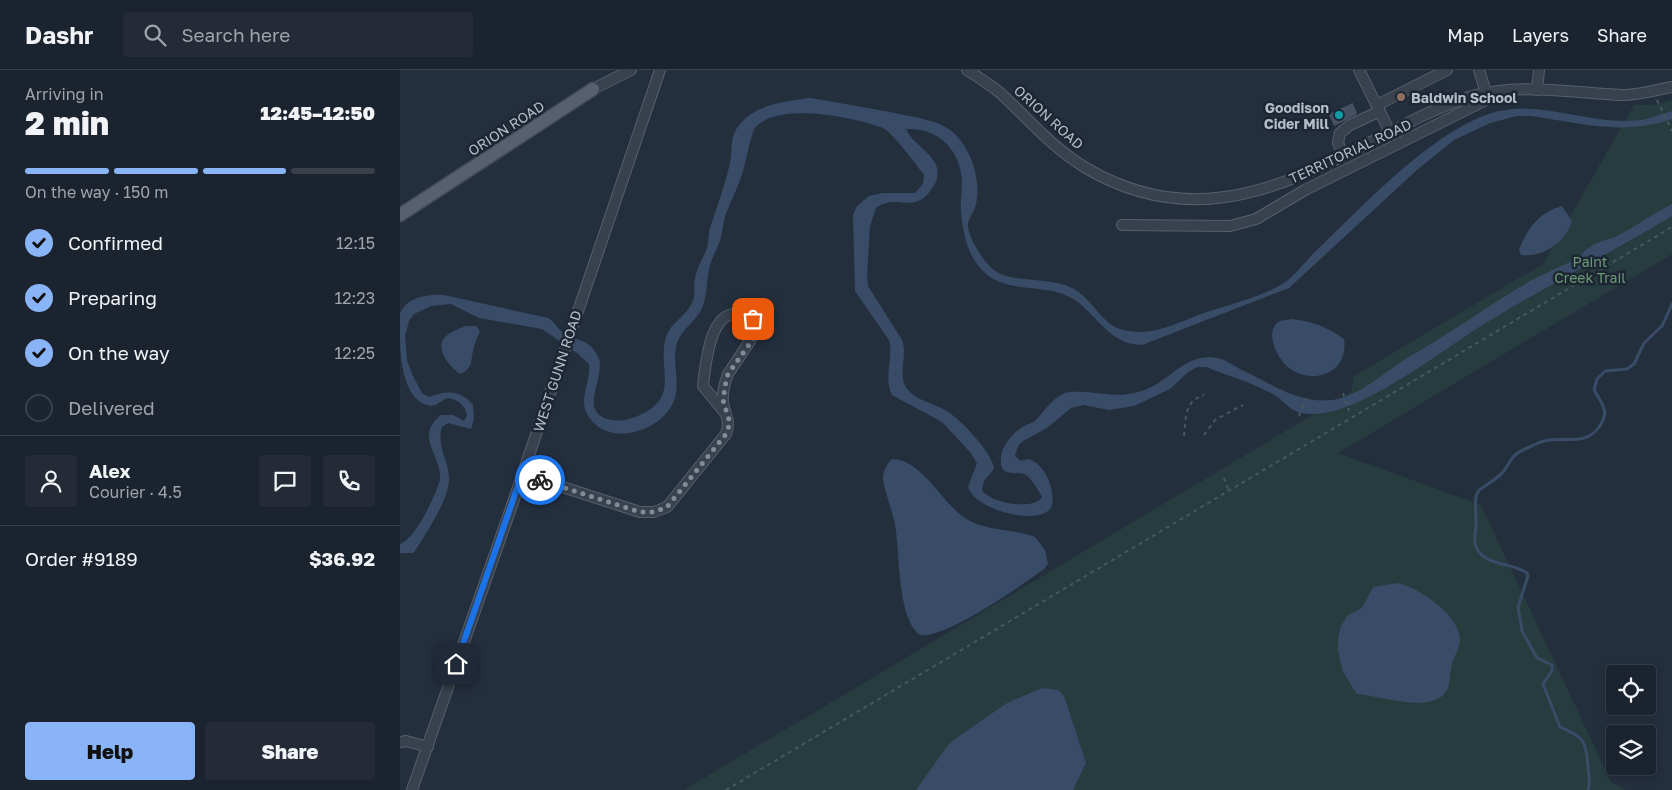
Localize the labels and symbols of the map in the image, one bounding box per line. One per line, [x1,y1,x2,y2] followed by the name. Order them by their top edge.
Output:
[1011,81,1087,153] street label: ORION ROAD
[1411,89,1517,106] place label: Baldwin School
[1395,91,1407,103] marker: Baldwin School
[465,97,547,159] street label: ORION ROAD
[1264,99,1329,132] place label: Goodison Cider Mill
[1333,109,1345,121] marker: Goodison Cider Mill
[1286,115,1414,187] street label: TERRITORIAL ROAD
[1554,253,1626,286] park label: Paint Creek Trail
[732,298,774,340] pin
[529,308,585,434] street label: WEST GUNN ROAD
[515,455,565,505] courier
[435,643,477,685] pin

